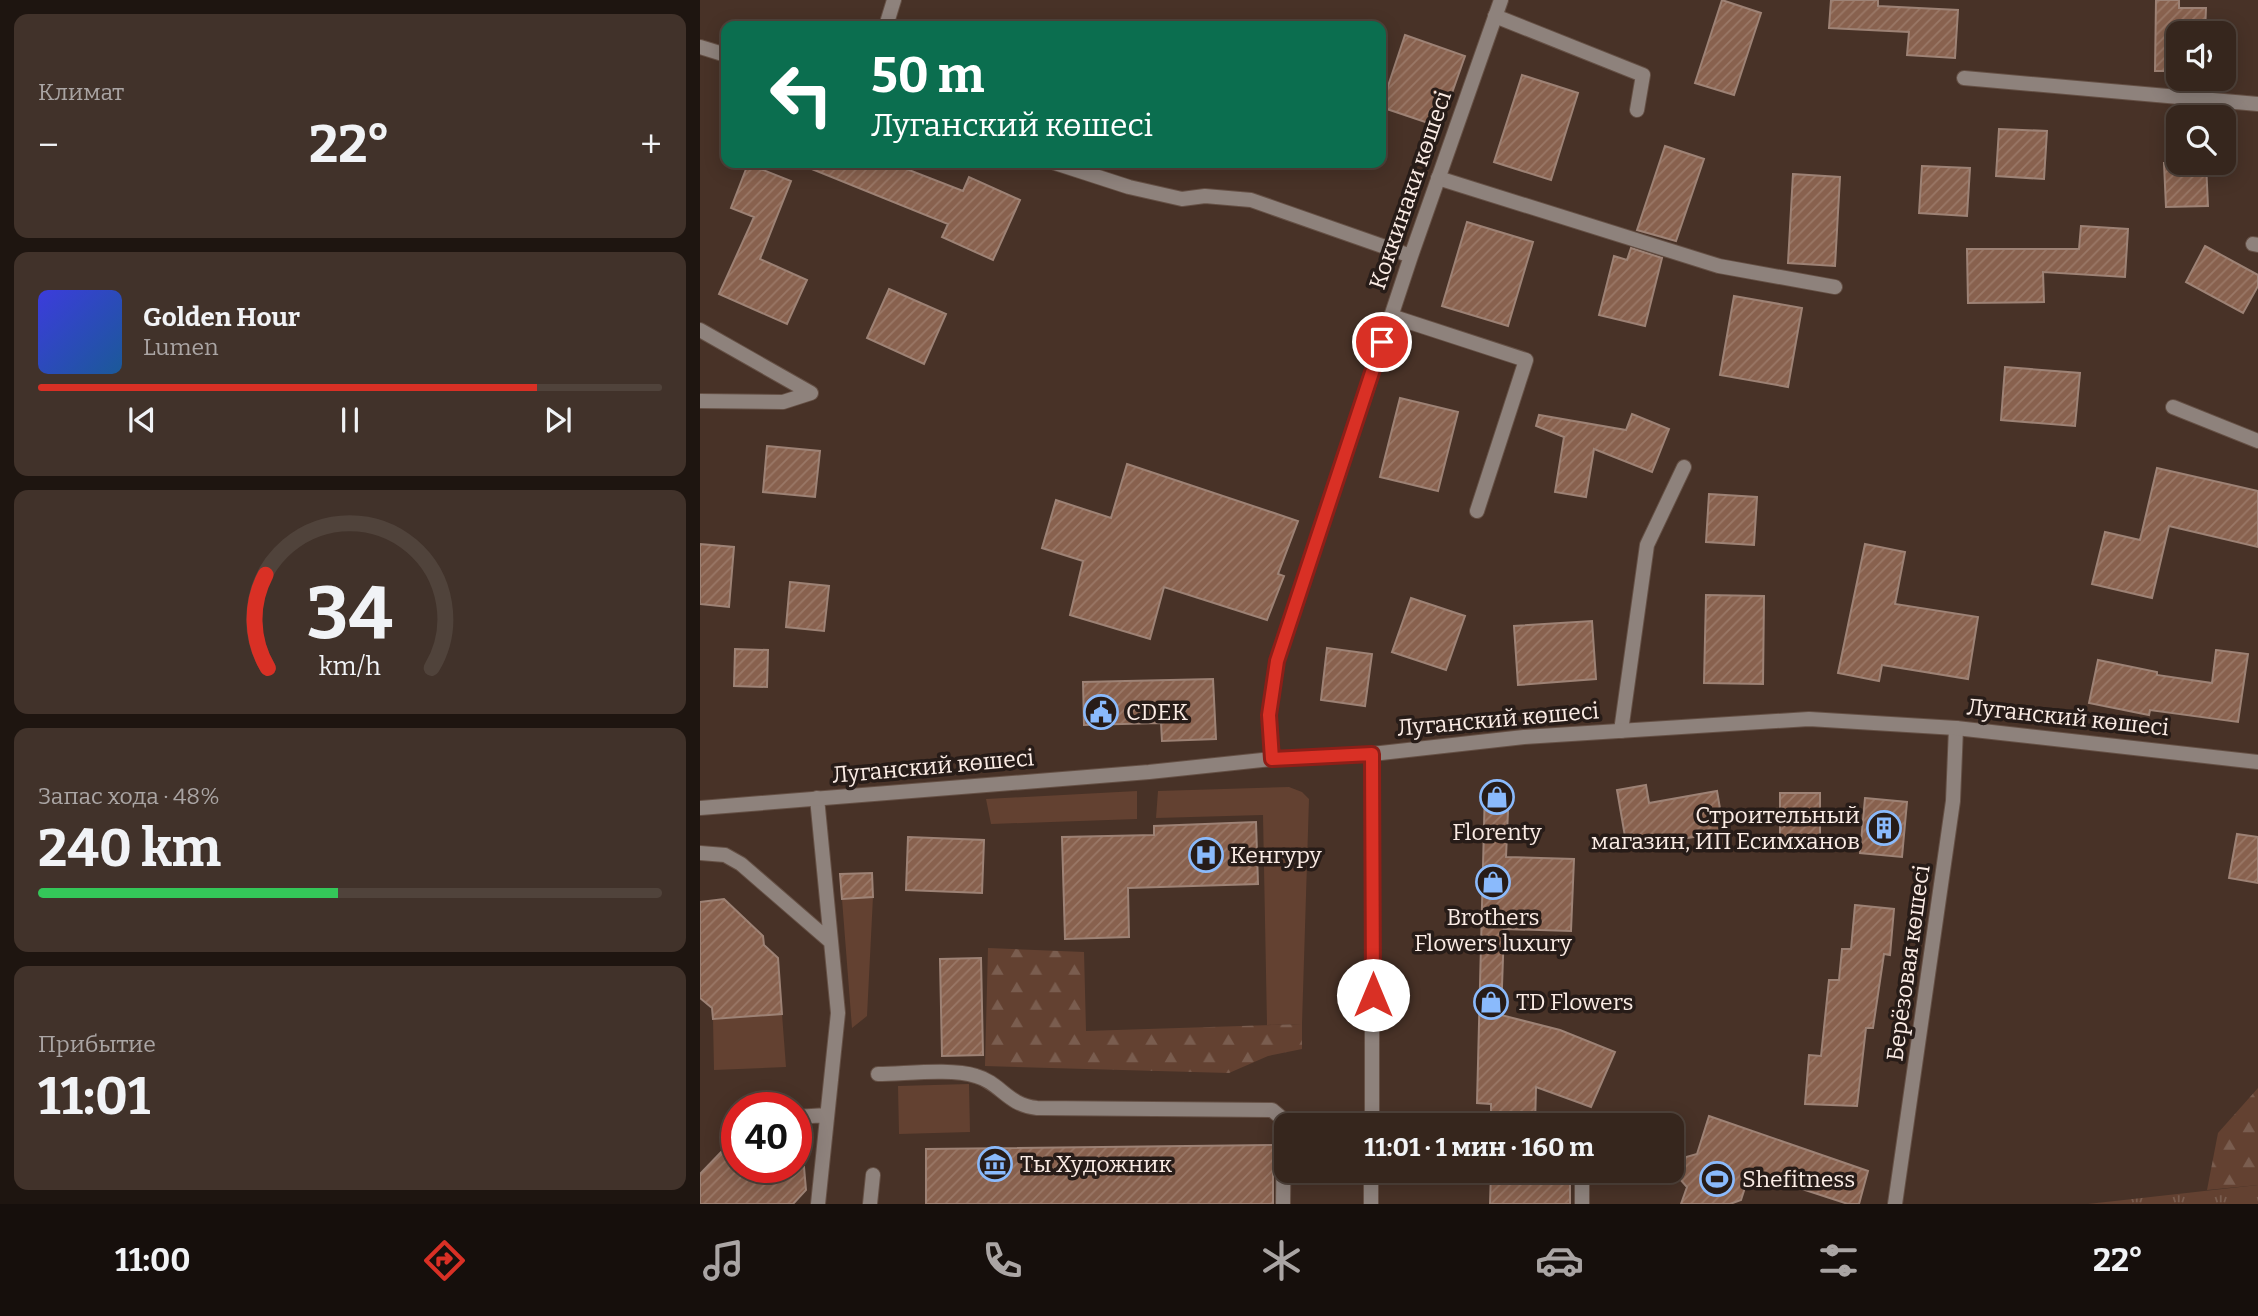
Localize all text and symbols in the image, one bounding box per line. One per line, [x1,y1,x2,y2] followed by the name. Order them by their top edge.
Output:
[2166,21,2236,175] map controls
[2166,21,2236,91] button: sound
[871,46,984,105] text: 50 m
[756,49,847,140] icon: left
[38,78,124,106] text: Климат
[1363,87,1457,293] street label: Коккинаки көшесі
[2166,105,2236,175] button: search
[871,106,1153,144] text: Луганский көшесі
[309,113,390,176] text: 22°
[38,122,59,168] text: −
[640,122,662,168] text: +
[143,302,300,333] text: Golden Hour
[1352,312,1412,372] pin
[1363,323,1401,361] icon: arrive
[143,333,219,361] text: Lumen
[123,401,161,439] icon: previous
[331,401,369,439] icon: pause
[539,401,577,439] icon: next
[307,570,393,657] text: 34
[319,652,381,682] text: km/h
[1966,692,2170,742] street label: Луганский көшесі
[1082,693,1120,731] public building icon: CDEK
[1396,696,1600,742] street label: Луганский көшесі
[1126,698,1188,726] place label: CDEK
[831,743,1035,789] street label: Луганский көшесі
[1478,778,1516,816] shop icon: Florenty
[38,782,220,810] text: Запас хода · 48%
[1591,801,1860,855] place label: Строительный магазин, ИП Есимханов
[1865,809,1903,847] building icon: Строительный магазин, ИП Есимханов
[38,817,221,880] text: 240 km
[1452,818,1543,846] place label: Florenty
[1187,836,1225,874] hospital icon: Кенгуру
[1230,841,1323,869] place label: Кенгуру
[1474,863,1512,901] shop icon: Brothers Flowers luxury
[1880,863,1936,1063] street label: Берёзовая көшесі
[1414,903,1573,957] place label: Brothers Flowers luxury
[1336,958,1410,1032] position arrow
[1472,983,1510,1021] shop icon: TD Flowers
[1516,988,1634,1016] place label: TD Flowers
[38,1030,156,1058] text: Прибытие
[38,1065,150,1128] text: 11:01
[721,1092,812,1183] speed limit sign: 40
[1364,1132,1594,1163] text: 11:01 · 1 мин · 160 m
[976,1145,1014,1183] museum icon: Ты Художник
[1020,1150,1172,1178] place label: Ты Художник
[1698,1160,1736,1198] sports icon: Shefitness
[1742,1165,1855,1193] place label: Shefitness
[420,1236,469,1285] icon: directions
[699,1236,748,1285] icon: music
[978,1236,1027,1285] icon: phone
[1257,1236,1306,1285] icon: climate
[1535,1236,1584,1285] icon: car
[1814,1236,1863,1285] icon: filters
[115,1241,191,1279] text: 11:00
[2093,1241,2143,1279] text: 22°

